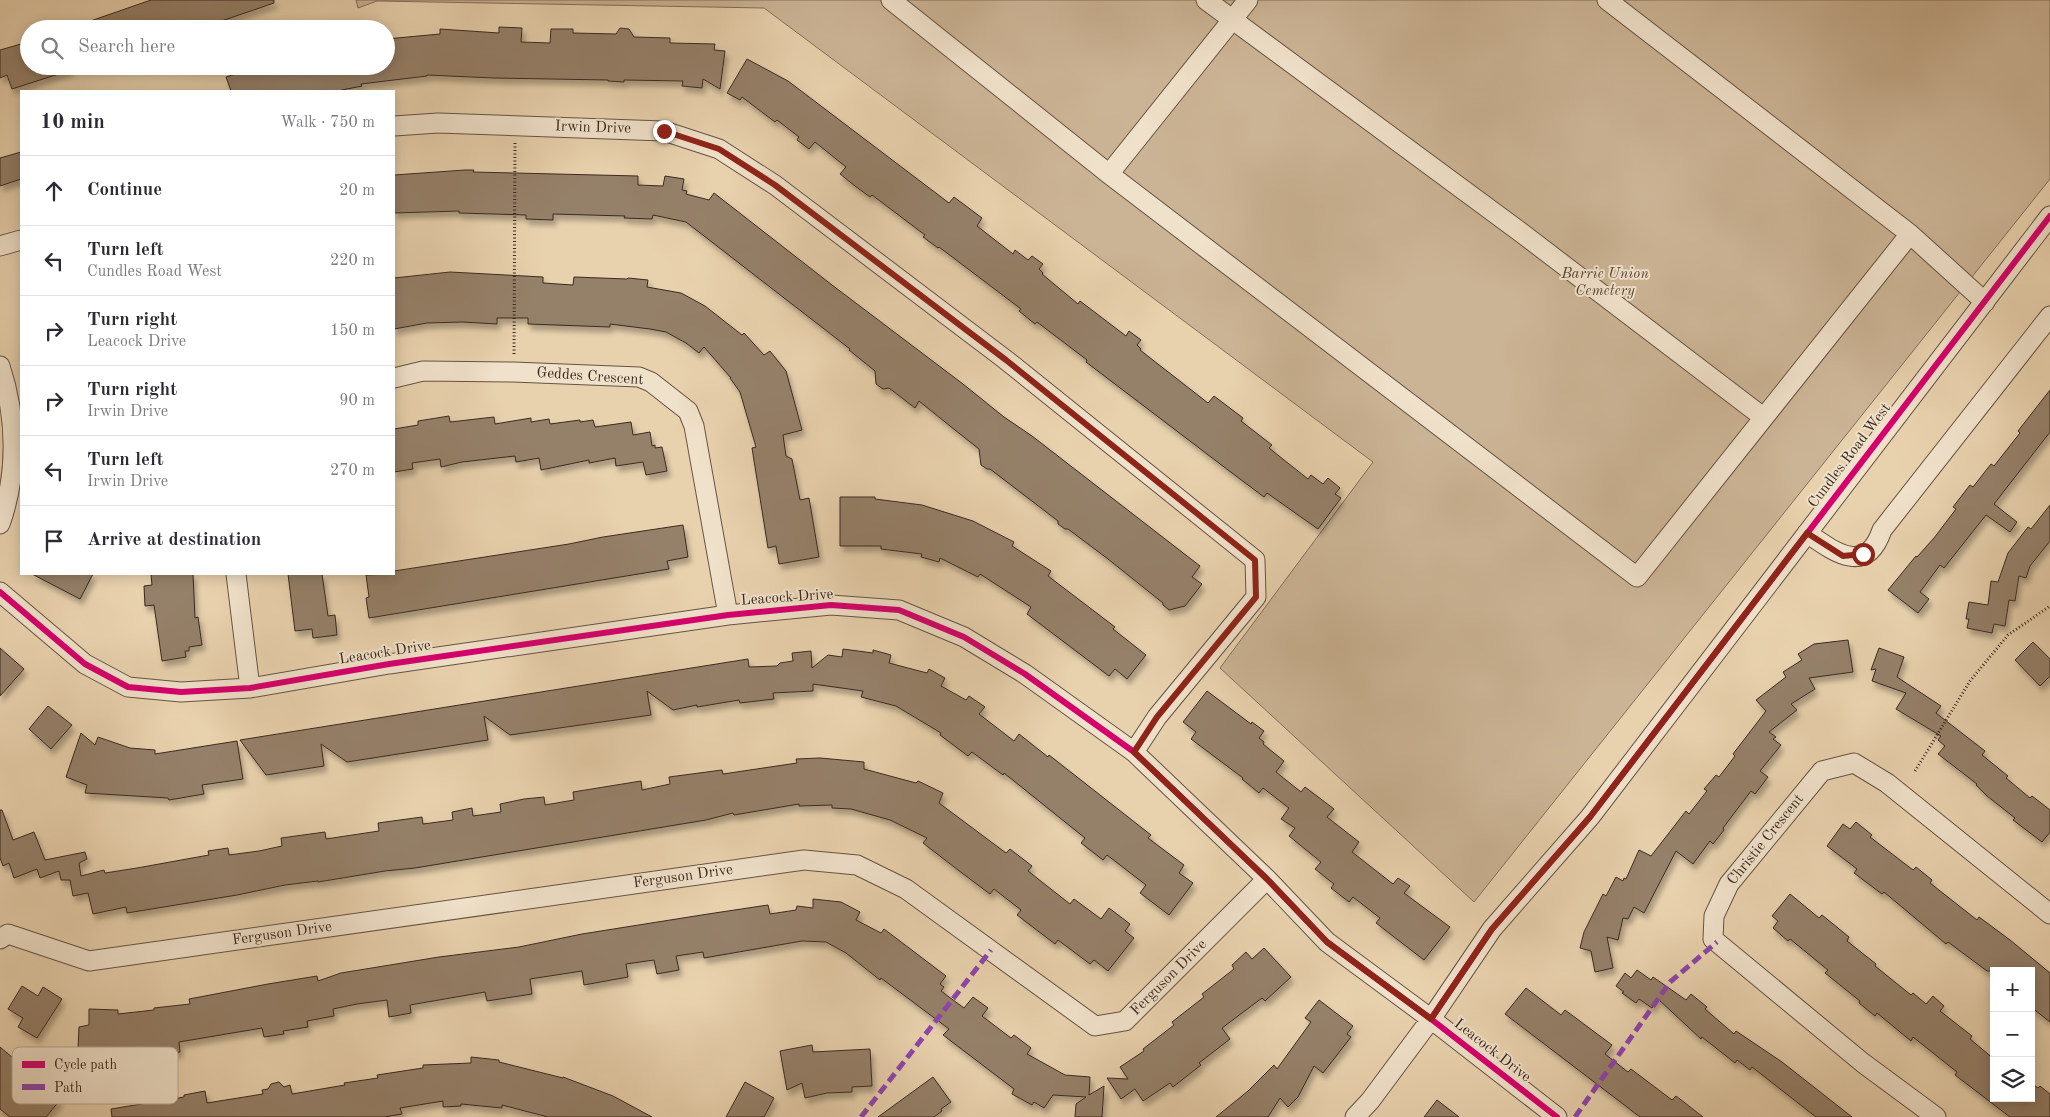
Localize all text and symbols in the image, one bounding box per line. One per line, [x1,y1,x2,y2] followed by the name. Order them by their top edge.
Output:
[20,20,395,75] search box
[38,34,66,62] icon: search
[78,38,175,57] text: Search here
[40,112,105,133] text: 10 min
[280,115,375,131] text: Walk · 750 m
[555,119,631,137] street label: Irwin Drive
[653,120,676,143] route end
[40,177,68,205] icon: ahead
[87,181,162,200] text: Continue
[339,183,375,199] text: 20 m
[87,241,164,260] text: Turn left
[40,247,68,275] icon: left
[330,253,375,269] text: 220 m
[87,264,222,280] text: Cundles Road West
[1560,267,1649,299] park label: Barrie Union Cemetery
[87,311,177,330] text: Turn right
[40,317,68,345] icon: right
[330,323,375,339] text: 150 m
[87,334,186,350] text: Leacock Drive
[536,366,644,388] street label: Geddes Crescent
[87,381,177,400] text: Turn right
[40,387,68,415] icon: right
[339,393,375,409] text: 90 m
[1806,401,1894,511] street label: Cundles Road West
[87,404,168,420] text: Irwin Drive
[87,451,164,470] text: Turn left
[40,457,68,485] icon: left
[330,463,375,479] text: 270 m
[87,474,168,490] text: Irwin Drive
[40,527,68,555] icon: arrive
[87,531,261,550] text: Arrive at destination
[1852,543,1875,566] route start
[740,587,834,609] street label: Leacock Drive
[338,638,432,668] street label: Leacock Drive
[1725,792,1807,888] street label: Christie Crescent
[632,863,734,891] street label: Ferguson Drive
[231,920,333,948] street label: Ferguson Drive
[1128,937,1210,1019] street label: Ferguson Drive
[1990,967,2035,1102] map controls
[1990,967,2035,1012] button: +
[1990,1012,2035,1057] button: −
[1451,1016,1533,1086] street label: Leacock Drive
[12,1047,178,1104] legend
[1990,1057,2035,1102] button: layers
[54,1058,117,1072] text: Cycle path
[54,1081,83,1095] text: Path

